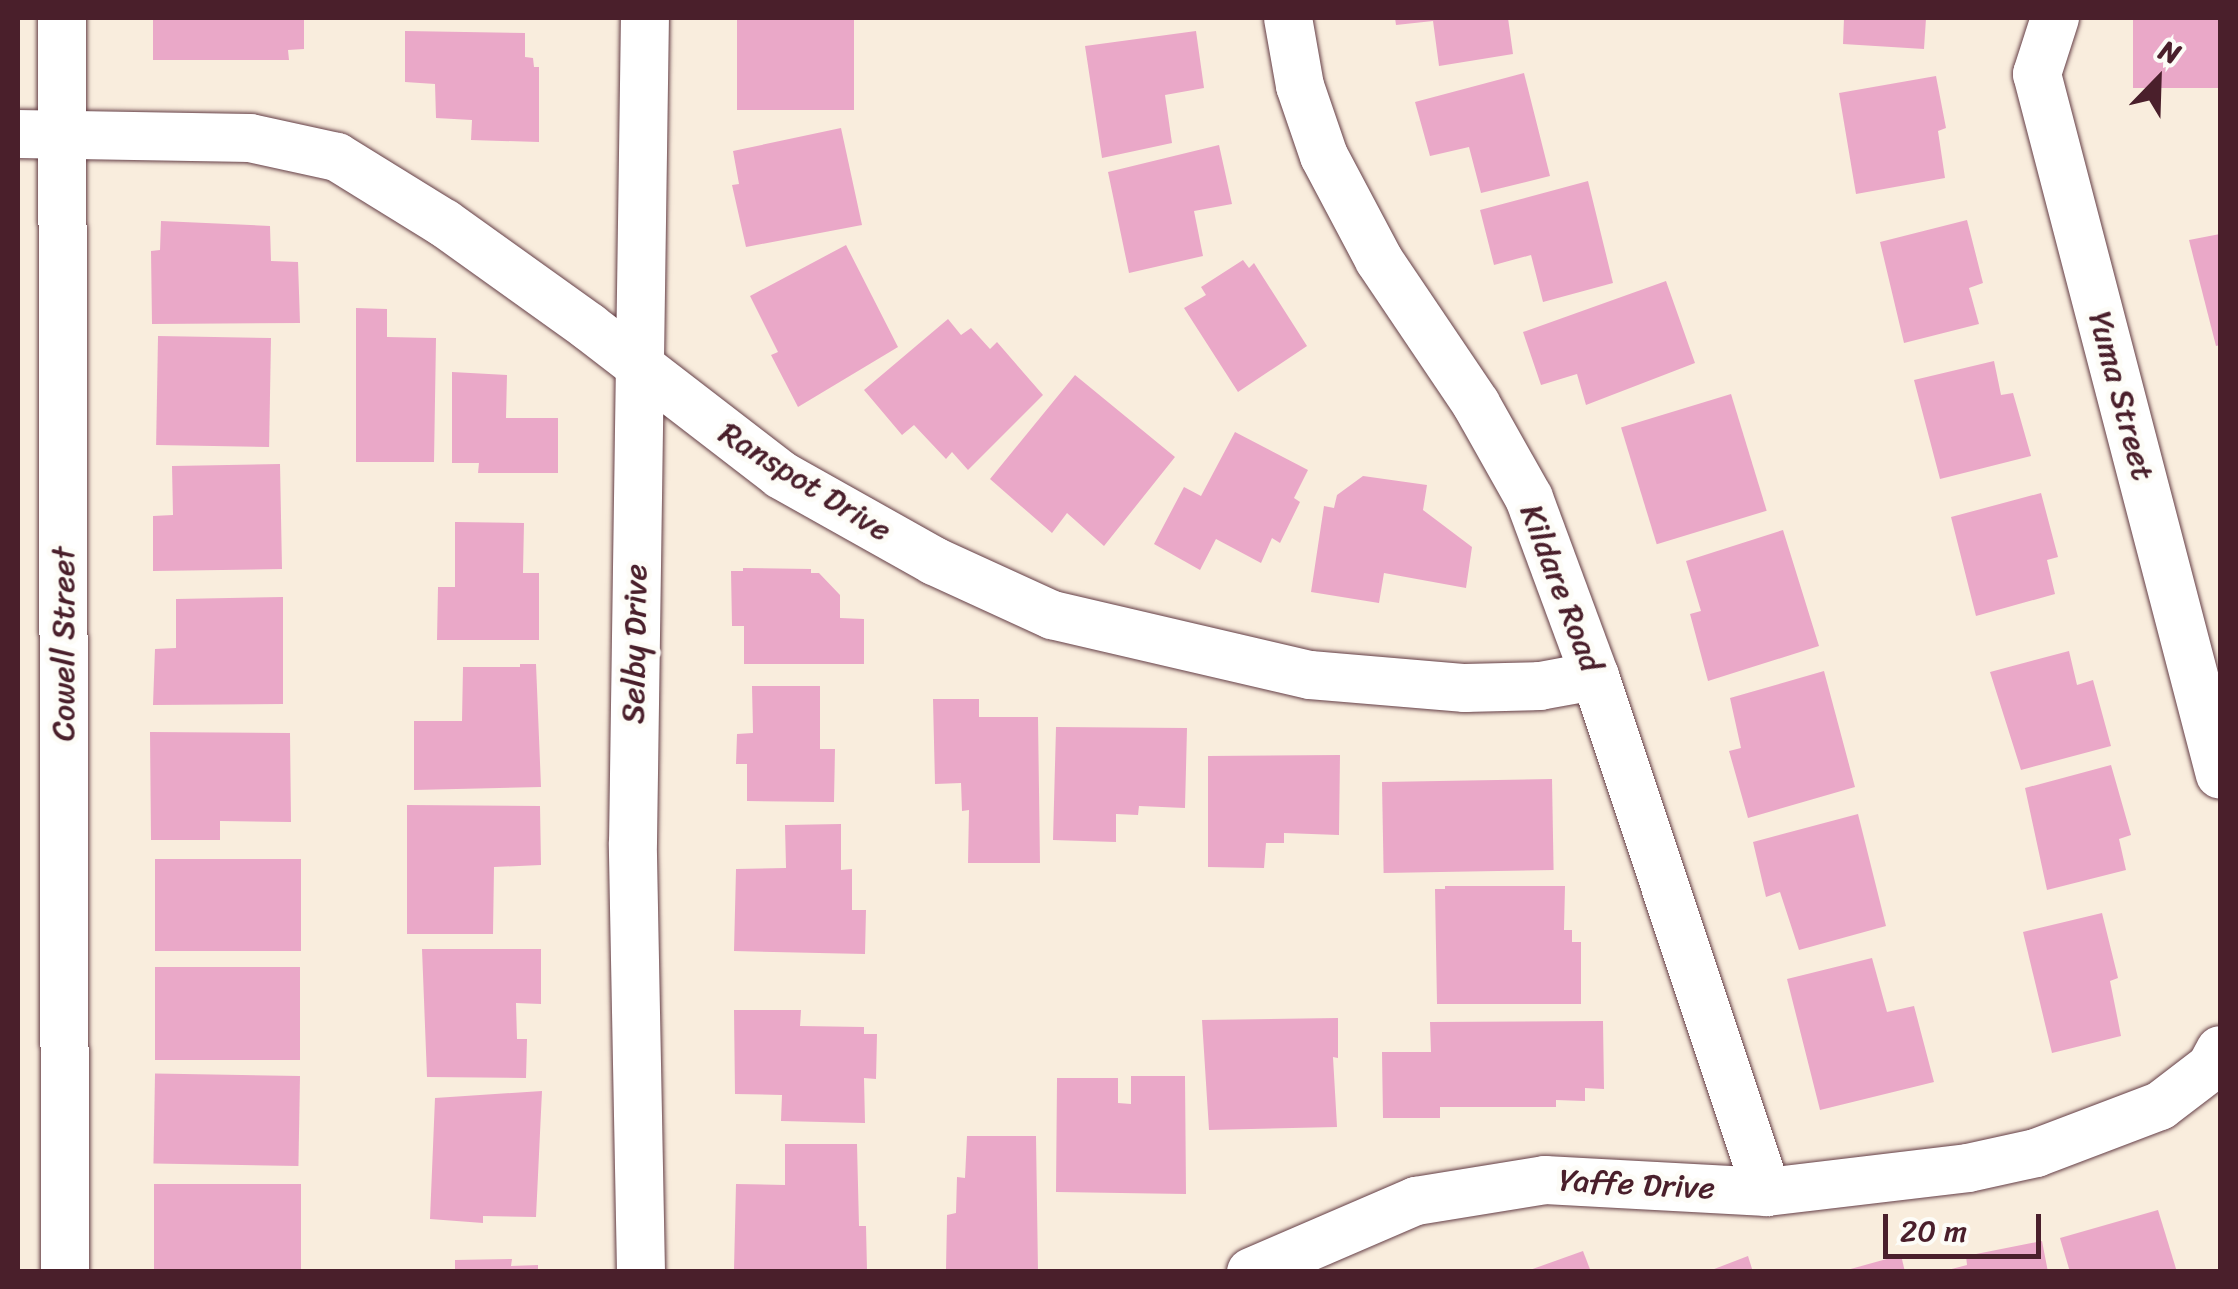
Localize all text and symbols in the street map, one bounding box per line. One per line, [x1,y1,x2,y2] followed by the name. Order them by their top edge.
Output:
[2151,26,2188,78] text: N
[2108,30,2208,130] north arrow
[2080,307,2162,485] street label: Yuma Street
[712,414,898,550] street label: Ranspot Drive
[1512,499,1610,677] street label: Kildare Road
[45,547,83,741] street label: Cowell Street
[614,564,656,724] street label: Selby Drive
[1558,1162,1716,1208] street label: Yaffe Drive
[1888,1194,2046,1256] scale bar
[1900,1204,1967,1258] text: 20 m

